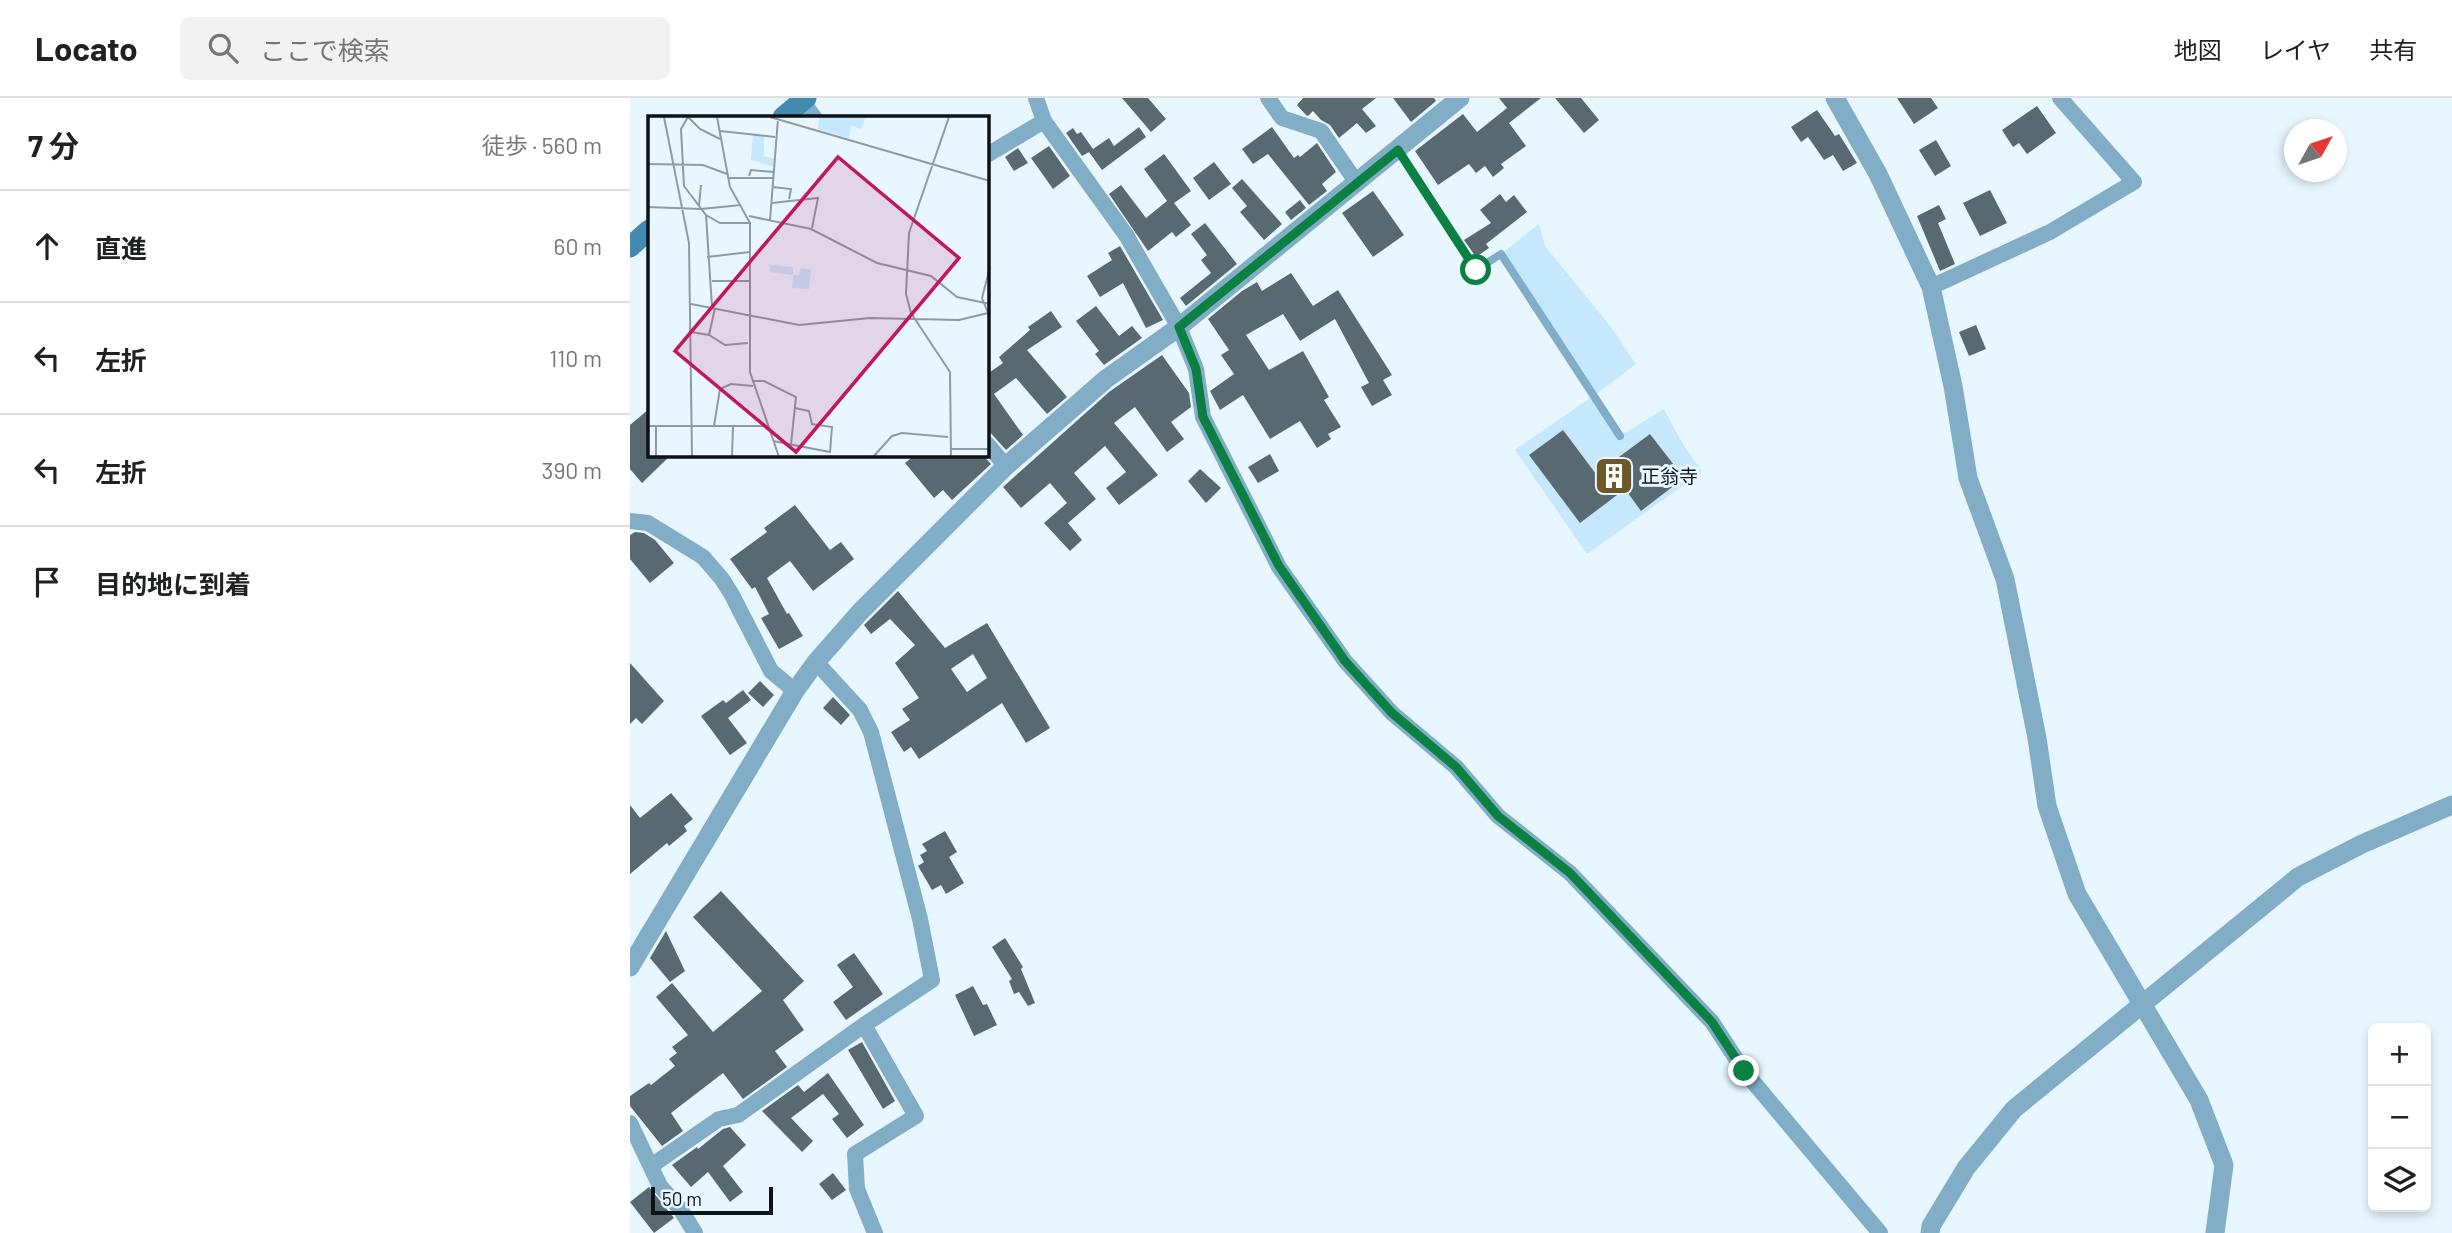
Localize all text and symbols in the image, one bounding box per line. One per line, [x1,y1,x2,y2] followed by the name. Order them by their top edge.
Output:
[180,17,670,80] search box
[35,28,138,68] text: Locato
[204,29,242,67] icon: search
[260,34,390,65] text: ここで検索
[2174,35,2222,64] text: 地図
[2260,35,2331,64] text: レイヤ
[2369,35,2417,64] text: 共有
[648,116,989,457] inset map
[2284,119,2347,182] north arrow
[28,127,79,163] text: 7 分
[482,131,602,159] text: 徒歩 · 560 m
[28,227,66,265] icon: ahead
[95,232,147,263] text: 直進
[554,232,602,260] text: 60 m
[1460,254,1491,285] route start
[28,339,66,377] icon: left
[95,344,147,375] text: 左折
[549,344,602,372] text: 110 m
[28,451,66,489] icon: left
[1593,455,1635,497] building icon: 正翁寺
[95,456,147,487] text: 左折
[542,456,602,484] text: 390 m
[1641,464,1698,487] place label: 正翁寺
[28,563,66,601] icon: arrive
[95,568,251,599] text: 目的地に到着
[2368,1023,2431,1212] map controls
[2368,1023,2431,1086] button: +
[1728,1055,1759,1086] route end
[2368,1086,2431,1149] button: −
[2368,1149,2431,1212] button: layers
[651,1184,774,1216] scale bar
[662,1187,702,1210] text: 50 m

